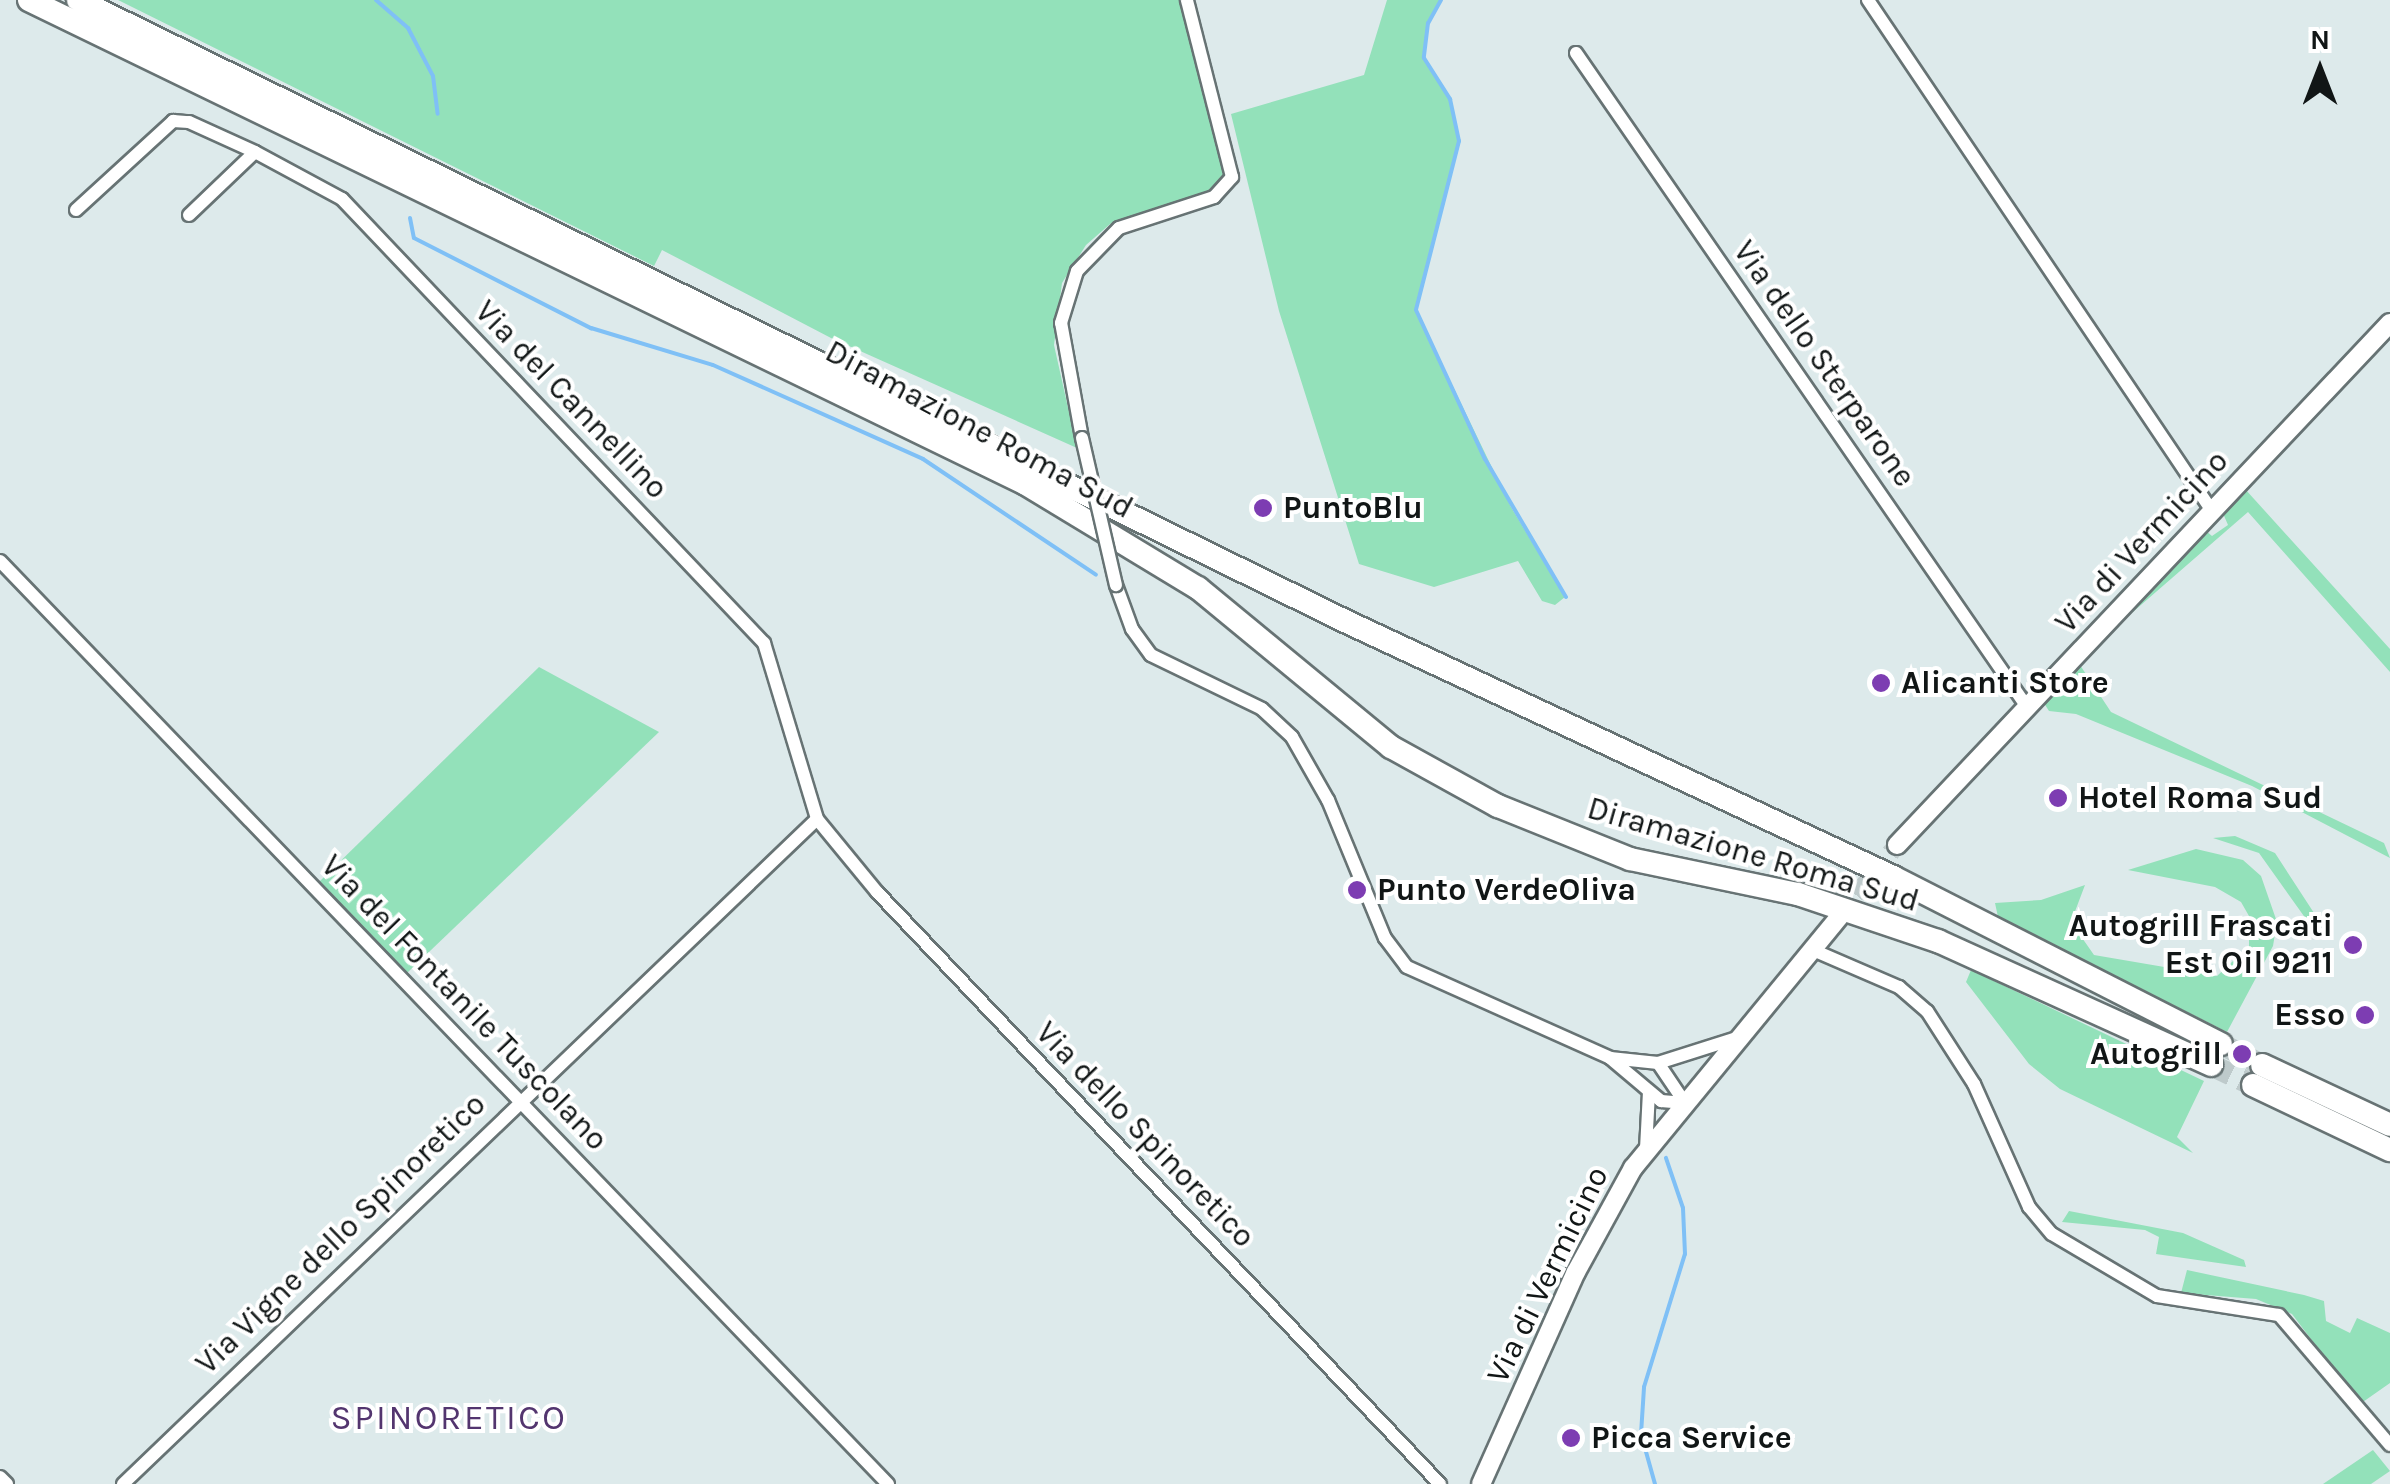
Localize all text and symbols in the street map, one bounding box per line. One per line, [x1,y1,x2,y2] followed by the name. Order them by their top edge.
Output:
[2270,20,2370,120] north arrow
[2310,23,2330,56] text: N
[1725,234,1923,494] street label: Via dello Sterparone
[466,293,676,507] street label: Via del Cannellino
[819,333,1139,527] street label: Diramazione Roma Sud
[2047,443,2237,641] street label: Via di Vermicino
[1283,489,1423,527] place label: PuntoBlu
[1252,497,1274,519] marker: PuntoBlu
[1901,664,2109,702] place label: Alicanti Store
[1870,672,1892,694] marker: Alicanti Store
[2078,779,2322,817] place label: Hotel Roma Sud
[2047,787,2069,809] marker: Hotel Roma Sud
[1583,789,1923,921] street label: Diramazione Roma Sud
[313,847,615,1159] street label: Via del Fontanile Tuscolano
[1377,871,1636,909] place label: Punto VerdeOliva
[1346,879,1368,901] marker: Punto VerdeOliva
[2068,908,2333,983] place label: Autogrill Frascati Est Oil 9211
[2342,934,2364,956] marker: Autogrill Frascati Est Oil 9211
[2274,996,2345,1034] place label: Esso
[2354,1004,2376,1026] marker: Esso
[1027,1014,1263,1256] street label: Via dello Spinoretico
[2090,1035,2222,1073] place label: Autogrill
[2231,1043,2253,1065] marker: Autogrill
[188,1085,494,1383] street label: Via Vigne dello Spinoretico
[1479,1160,1617,1390] street label: Via di Vermicino
[331,1397,567,1439] district label: SPINORETICO
[1591,1419,1792,1457] place label: Picca Service
[1560,1427,1582,1449] marker: Picca Service

